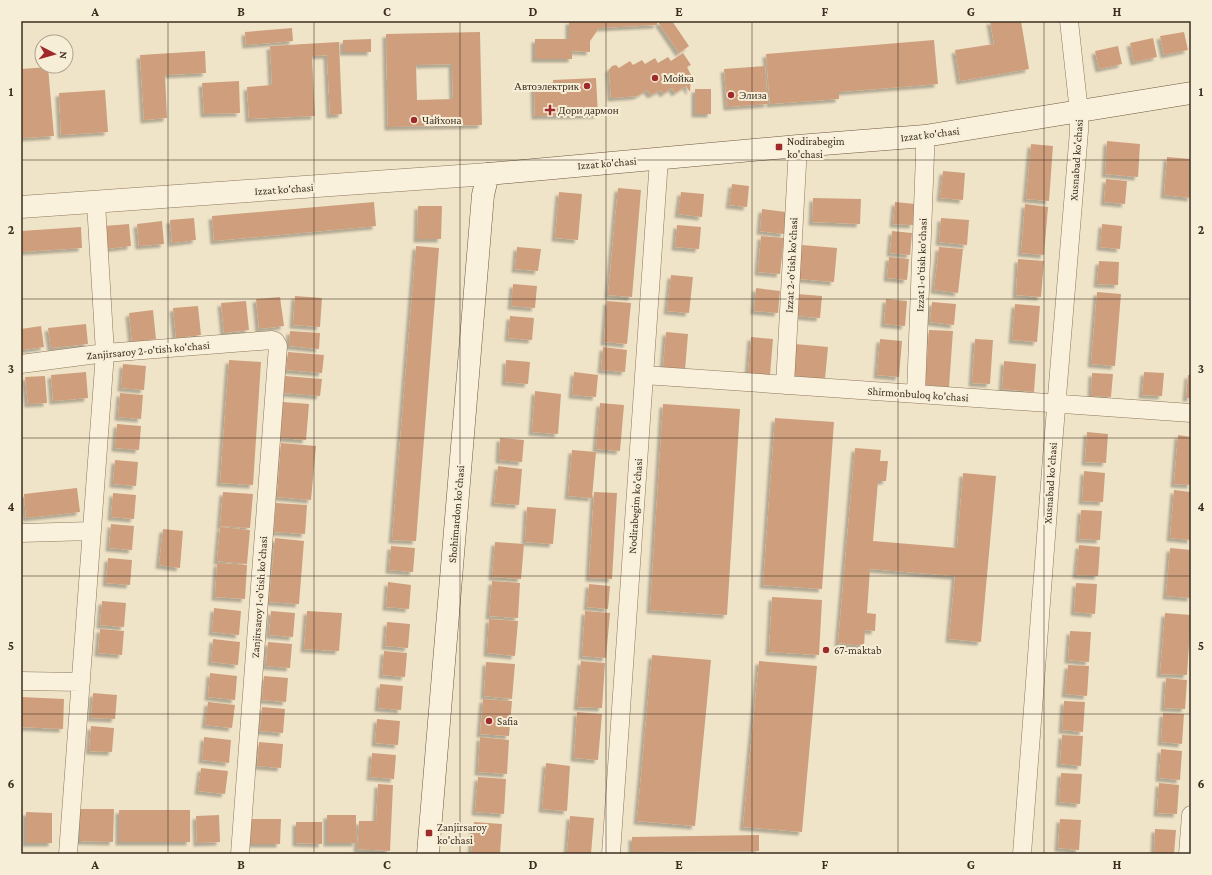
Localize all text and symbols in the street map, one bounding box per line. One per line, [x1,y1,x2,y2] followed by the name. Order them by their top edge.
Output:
[90,4,99,19] text: A
[237,4,245,19] text: B
[383,4,391,19] text: C
[529,4,538,19] text: D
[675,4,683,19] text: E
[822,4,829,19] text: F
[967,4,975,19] text: G
[1113,4,1122,19] text: H
[34,34,74,74] north arrow
[58,51,70,60] text: N
[663,72,694,84] place label: Мойка
[650,73,660,83] marker: Мойка
[514,80,580,92] place label: Автоэлектрик
[582,81,592,91] marker: Автоэлектрик
[9,84,14,99] text: 1
[1199,84,1204,99] text: 1
[739,89,767,101] place label: Элиза
[726,90,736,100] marker: Элиза
[558,104,619,116] place label: Дори дармон
[545,105,555,115] marker: Дори дармон
[422,114,461,126] place label: Чайхона
[409,115,419,125] marker: Чайхона
[1067,119,1085,201] street label: Xusnabad ko'chasi
[900,124,960,144] street label: Izzat ko'chasi
[787,135,845,160] place label: Nodirabegim ko'chasi
[774,142,784,152] marker: Nodirabegim ko'chasi
[577,154,637,172] street label: Izzat ko'chasi
[254,181,314,197] street label: Izzat ko'chasi
[783,217,799,313] street label: Izzat 2-o'tish ko'chasi
[913,218,929,312] street label: Izzat 1-o'tish ko'chasi
[8,222,15,237] text: 2
[1198,222,1205,237] text: 2
[86,339,210,362] street label: Zanjirsaroy 2-o'tish ko'chasi
[8,361,14,376] text: 3
[1198,361,1204,376] text: 3
[867,384,969,405] street label: Shirmonbuloq ko'chasi
[1041,442,1059,524] street label: Xusnabad ko'chasi
[626,458,645,554] street label: Nodirabegim ko'chasi
[446,465,466,563] street label: Shohimardon ko'chasi
[7,499,15,514] text: 4
[1197,499,1205,514] text: 4
[249,535,270,658] street label: Zanjirsaroy 1-o'tish ko'chasi
[8,638,14,653] text: 5
[1198,638,1204,653] text: 5
[834,644,882,656] place label: 67-maktab
[821,645,831,655] marker: 67-maktab
[497,715,518,727] place label: Safia
[484,716,494,726] marker: Safia
[7,776,15,791] text: 6
[1197,776,1205,791] text: 6
[437,821,488,846] place label: Zanjirsaroy ko'chasi
[424,828,434,838] marker: Zanjirsaroy ko'chasi
[90,857,99,872] text: A
[237,857,245,872] text: B
[383,857,391,872] text: C
[529,857,538,872] text: D
[675,857,683,872] text: E
[822,857,829,872] text: F
[967,857,975,872] text: G
[1113,857,1122,872] text: H

